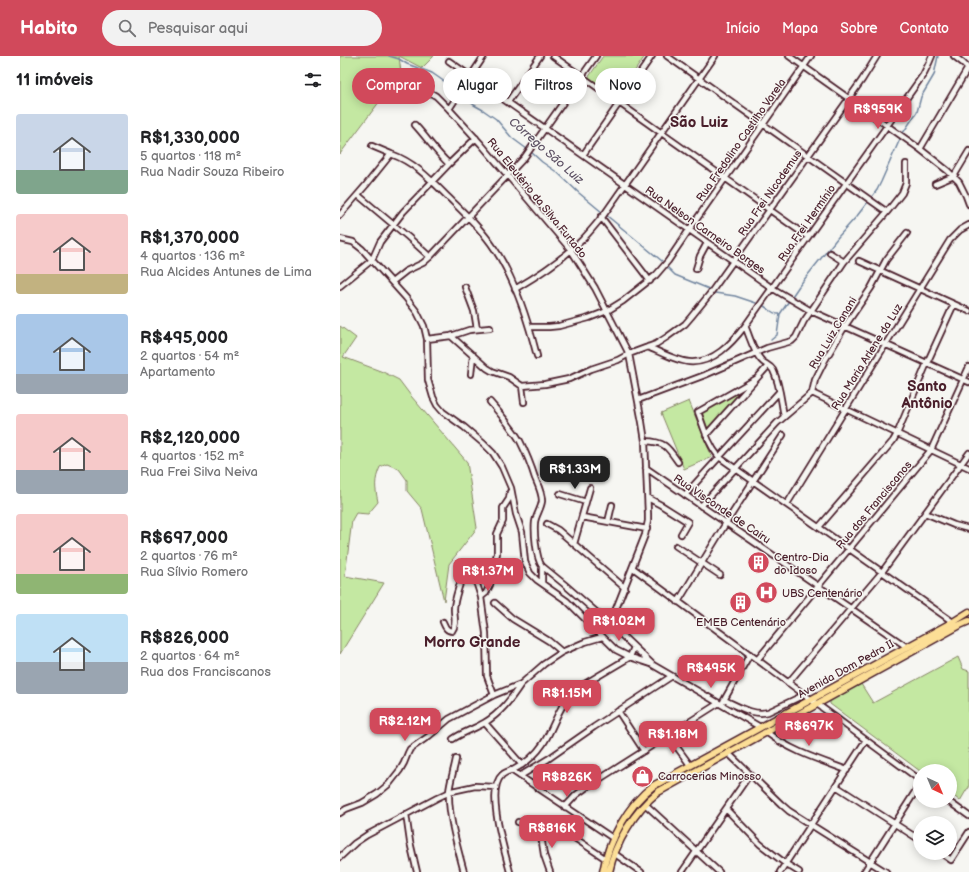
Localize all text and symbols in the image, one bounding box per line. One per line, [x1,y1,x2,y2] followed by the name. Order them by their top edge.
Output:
[102,10,382,46] search box
[20,17,78,40] text: Habito
[116,17,138,39] icon: search
[148,19,248,38] text: Pesquisar aqui
[726,20,760,37] text: Início
[782,20,818,37] text: Mapa
[840,20,878,37] text: Sobre
[900,20,949,37] text: Contato
[352,68,435,104] chip: Comprar
[443,68,512,104] chip: Alugar
[520,68,587,104] chip: Filtros
[595,68,656,104] chip: Novo
[302,69,324,91] icon: filters
[16,70,93,90] text: 11 imóveis
[694,76,788,204] street label: Rua Fredolino Castilho Varela
[845,96,911,130] pin: R$959K
[853,101,903,117] text: R$959K
[670,113,729,132] district label: São Luiz
[506,114,587,188] water label: Córrego São Luiz
[140,128,240,148] text: R$1,330,000
[48,130,96,178] icon: home
[485,135,589,261] street label: Rua Eleutério da Silva Furtado
[735,147,805,238] street label: Rua Frei Nicodemus
[140,148,241,164] text: 5 quartos · 118 m²
[140,164,284,180] text: Rua Nadir Souza Ribeiro
[776,182,838,264] street label: Rua Frei Hermínio
[643,184,768,277] street label: Rua Nelson Carneiro Borges
[140,228,239,248] text: R$1,370,000
[48,230,96,278] icon: home
[140,248,245,264] text: 4 quartos · 136 m²
[140,264,312,280] text: Rua Alcides Antunes de Lima
[806,295,860,371] street label: Rua Luiz Canani
[829,301,906,413] street label: Rua Maria Arlene da Luz
[140,328,228,348] text: R$495,000
[48,330,96,378] icon: home
[140,348,239,364] text: 2 quartos · 54 m²
[140,364,215,380] text: Apartamento
[900,377,953,413] district label: Santo Antônio
[140,428,240,448] text: R$2,120,000
[48,430,96,478] icon: home
[140,448,244,464] text: 4 quartos · 152 m²
[538,456,612,490] pin: R$1.33M
[833,458,915,552] street label: Rua dos Franciscanos
[549,461,601,477] text: R$1.33M
[140,464,258,480] text: Rua Frei Silva Neiva
[671,472,773,546] street label: Rua Visconde de Cairu
[140,528,228,548] text: R$697,000
[48,530,96,578] icon: home
[140,548,238,564] text: 2 quartos · 76 m²
[746,550,772,576] building icon: Centro-Dia do Idoso
[774,551,829,577] place label: Centro-Dia do Idoso
[451,558,525,592] pin: R$1.37M
[462,563,514,579] text: R$1.37M
[140,564,248,580] text: Rua Sílvio Romero
[753,580,779,606] hospital icon: UBS Centenário
[782,587,863,600] place label: UBS Centenário
[728,589,754,615] building icon: EMEB Centenário
[582,608,656,642] pin: R$1.02M
[593,613,645,629] text: R$1.02M
[696,616,786,629] place label: EMEB Centenário
[140,628,229,648] text: R$826,000
[48,630,96,678] icon: home
[424,633,521,652] district label: Morro Grande
[796,637,897,701] street label: Avenida Dom Pedro II
[140,648,240,664] text: 2 quartos · 64 m²
[678,655,744,689] pin: R$495K
[686,660,736,676] text: R$495K
[140,664,271,680] text: Rua dos Franciscanos
[530,680,604,714] pin: R$1.15M
[542,685,592,701] text: R$1.15M
[368,708,442,742] pin: R$2.12M
[379,713,431,729] text: R$2.12M
[776,713,842,747] pin: R$697K
[785,718,833,734] text: R$697K
[636,721,710,755] pin: R$1.18M
[648,726,698,742] text: R$1.18M
[629,763,655,789] shop icon: Carrocerias Minosso
[534,764,600,798] pin: R$826K
[913,764,957,808] north arrow
[913,764,957,860] map controls
[542,769,592,785] text: R$826K
[658,770,761,783] place label: Carrocerias Minosso
[519,815,585,849] pin: R$816K
[913,816,957,860] button: layers
[528,820,576,836] text: R$816K

